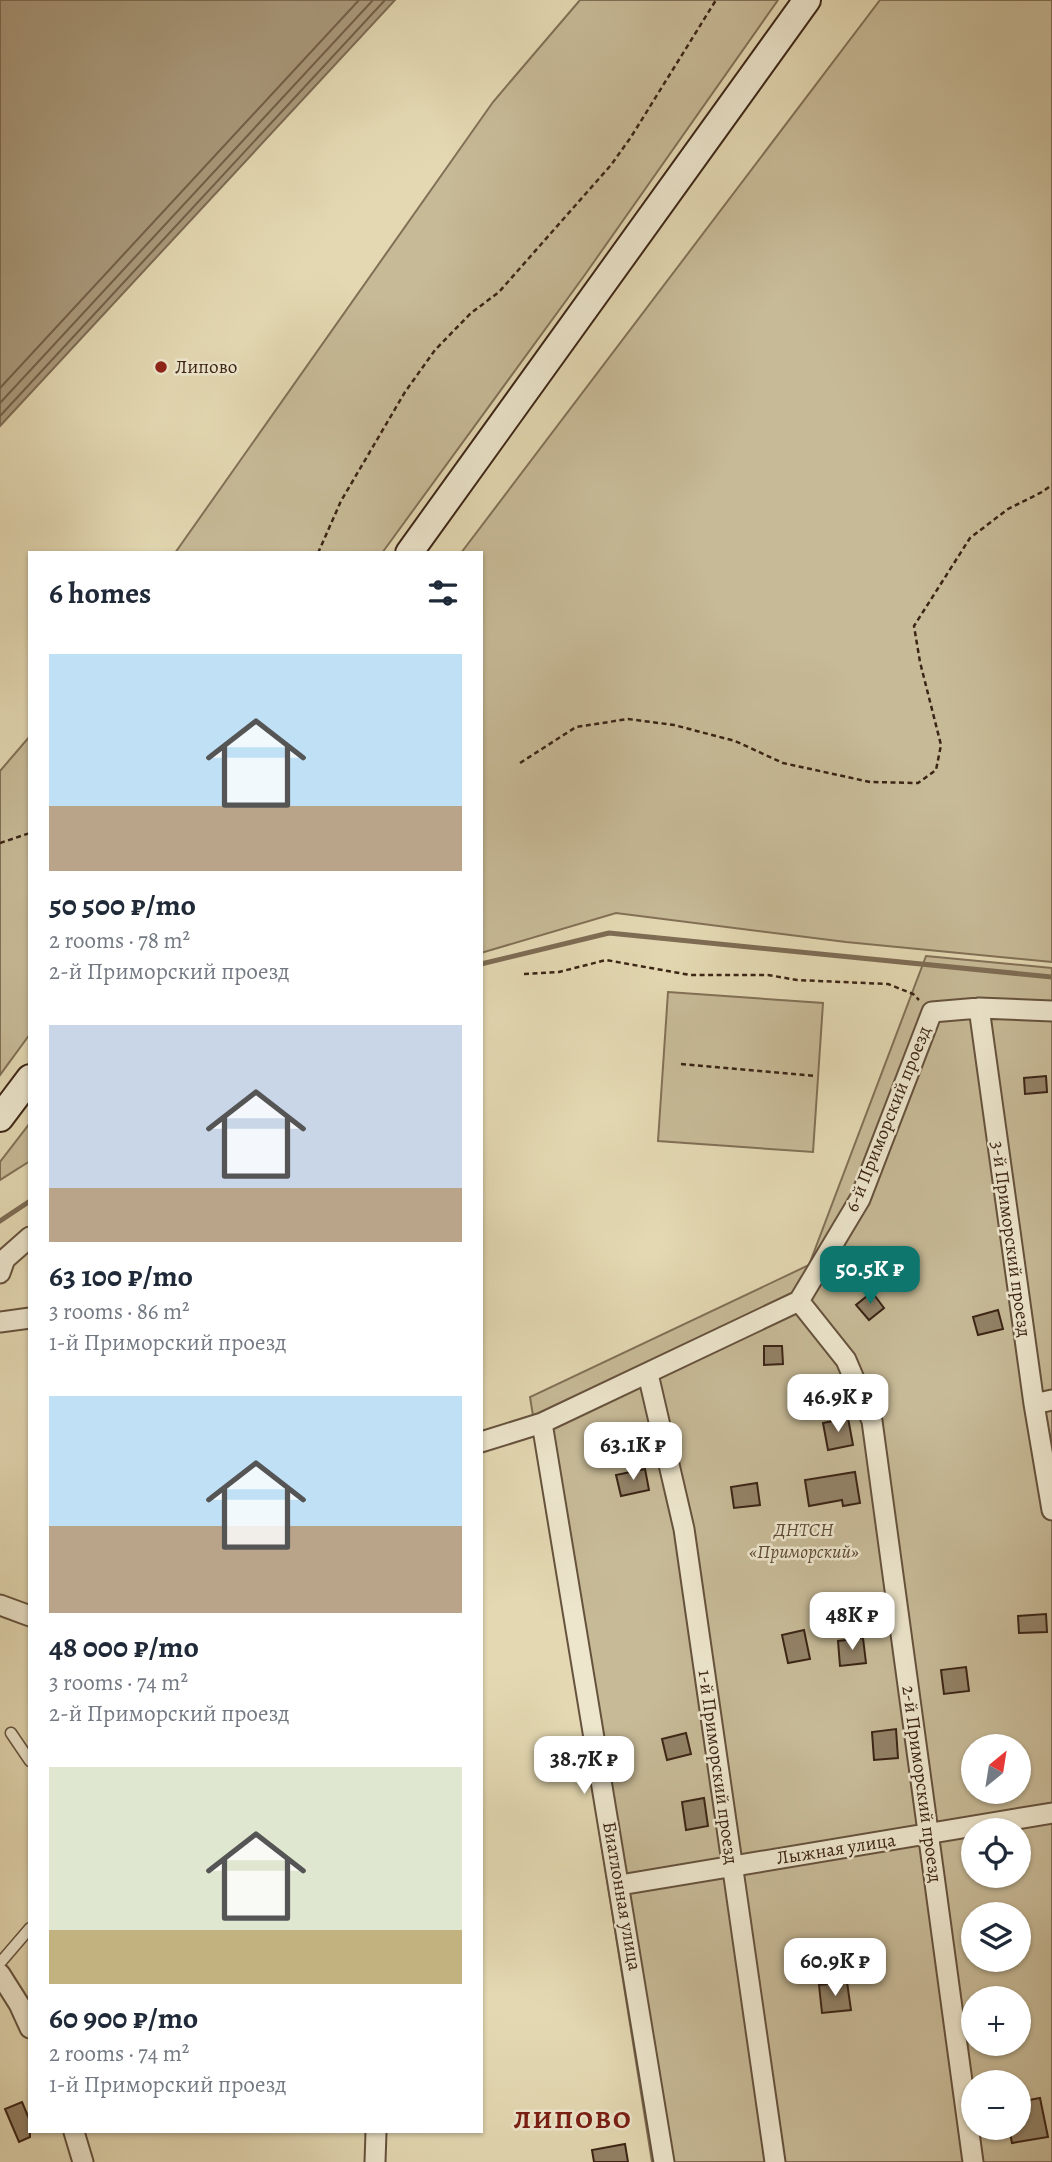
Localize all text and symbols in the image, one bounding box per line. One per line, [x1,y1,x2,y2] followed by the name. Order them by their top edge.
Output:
[175,354,237,380] place label: Липово
[153,359,169,375] marker: Липово
[49,573,151,613] text: 6 homes
[424,574,462,612] icon: filters
[193,700,319,826] icon: home
[49,885,196,925] text: 50 500 ₽/mo
[49,925,190,956] text: 2 rooms · 78 m²
[49,956,290,987] text: 2-й Приморский проезд
[839,1022,937,1216] street label: 6-й Приморский проезд
[193,1071,319,1197] icon: home
[984,1139,1038,1339] street label: 3-й Приморский проезд
[805,1246,935,1306] pin: 50.5K ₽
[836,1253,904,1284] text: 50.5K ₽
[49,1256,193,1296] text: 63 100 ₽/mo
[49,1296,190,1327] text: 3 rooms · 86 m²
[49,1327,287,1358] text: 1-й Приморский проезд
[773,1374,903,1434] pin: 46.9K ₽
[803,1381,873,1412] text: 46.9K ₽
[568,1422,698,1482] pin: 63.1K ₽
[600,1429,666,1460] text: 63.1K ₽
[193,1442,319,1568] icon: home
[749,1517,859,1565] park label: ДНТСН «Приморский»
[803,1592,901,1652] pin: 48K ₽
[826,1599,878,1630] text: 48K ₽
[49,1627,199,1667] text: 48 000 ₽/mo
[49,1667,188,1698] text: 3 rooms · 74 m²
[691,1668,745,1866] street label: 1-й Приморский проезд
[895,1684,949,1884] street label: 2-й Приморский проезд
[49,1698,290,1729] text: 2-й Приморский проезд
[961,1734,1031,1804] north arrow
[961,1734,1031,2140] map controls
[519,1736,649,1796] pin: 38.7K ₽
[550,1743,618,1774] text: 38.7K ₽
[193,1813,319,1939] icon: home
[961,1818,1031,1888] button: locate
[596,1819,648,1973] street label: Биатлонная улица
[775,1827,898,1871] street label: Лыжная улица
[961,1902,1031,1972] button: layers
[770,1938,900,1998] pin: 60.9K ₽
[800,1945,870,1976] text: 60.9K ₽
[961,1986,1031,2056] button: +
[49,1998,198,2038] text: 60 900 ₽/mo
[49,2038,189,2069] text: 2 rooms · 74 m²
[49,2069,287,2100] text: 1-й Приморский проезд
[961,2070,1031,2140] button: −
[513,2102,633,2137] district label: ЛИПОВО

